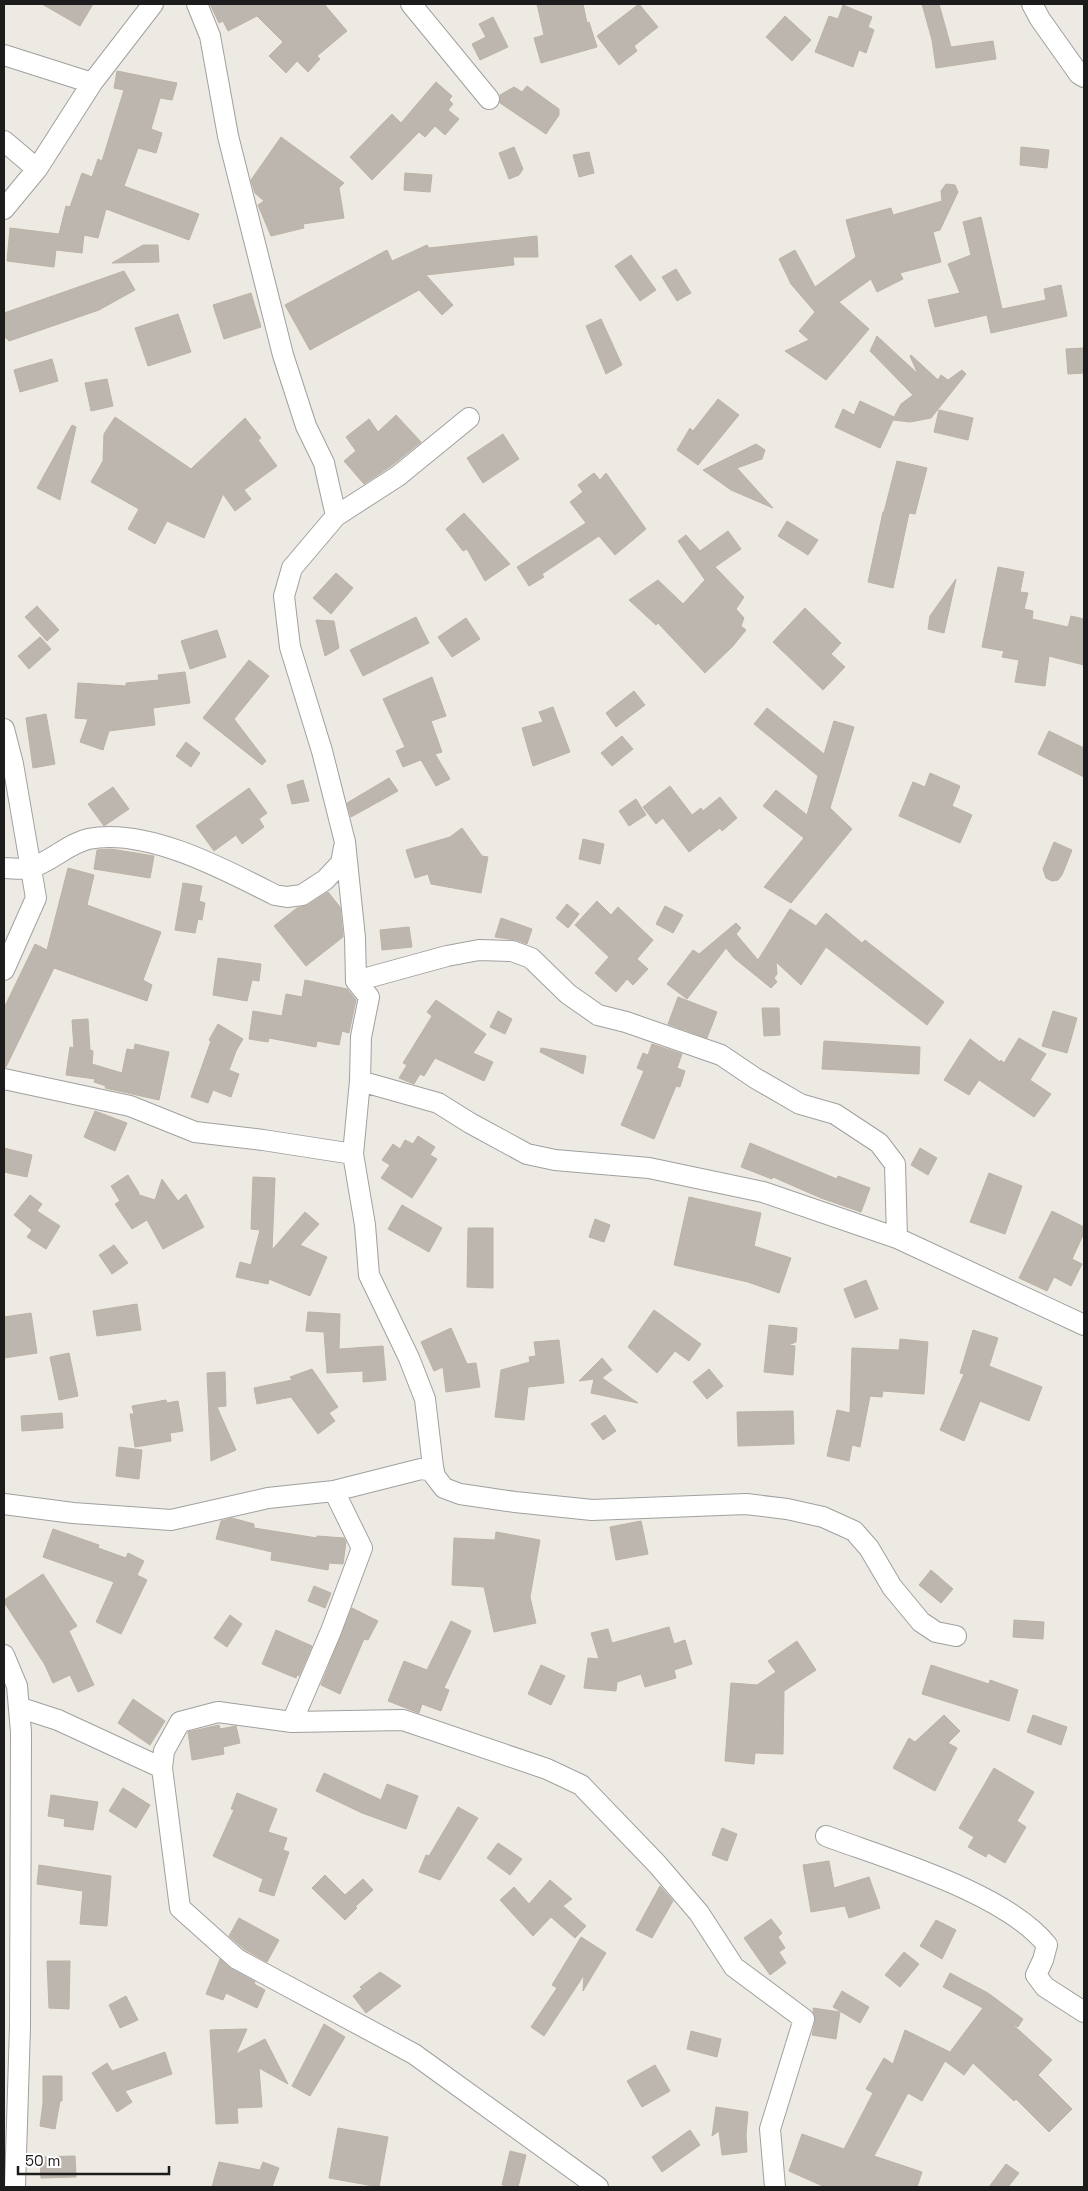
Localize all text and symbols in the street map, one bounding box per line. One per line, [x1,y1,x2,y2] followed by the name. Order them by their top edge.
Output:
[18,2144,169,2176] scale bar
[25,2151,60,2170] text: 50 m

